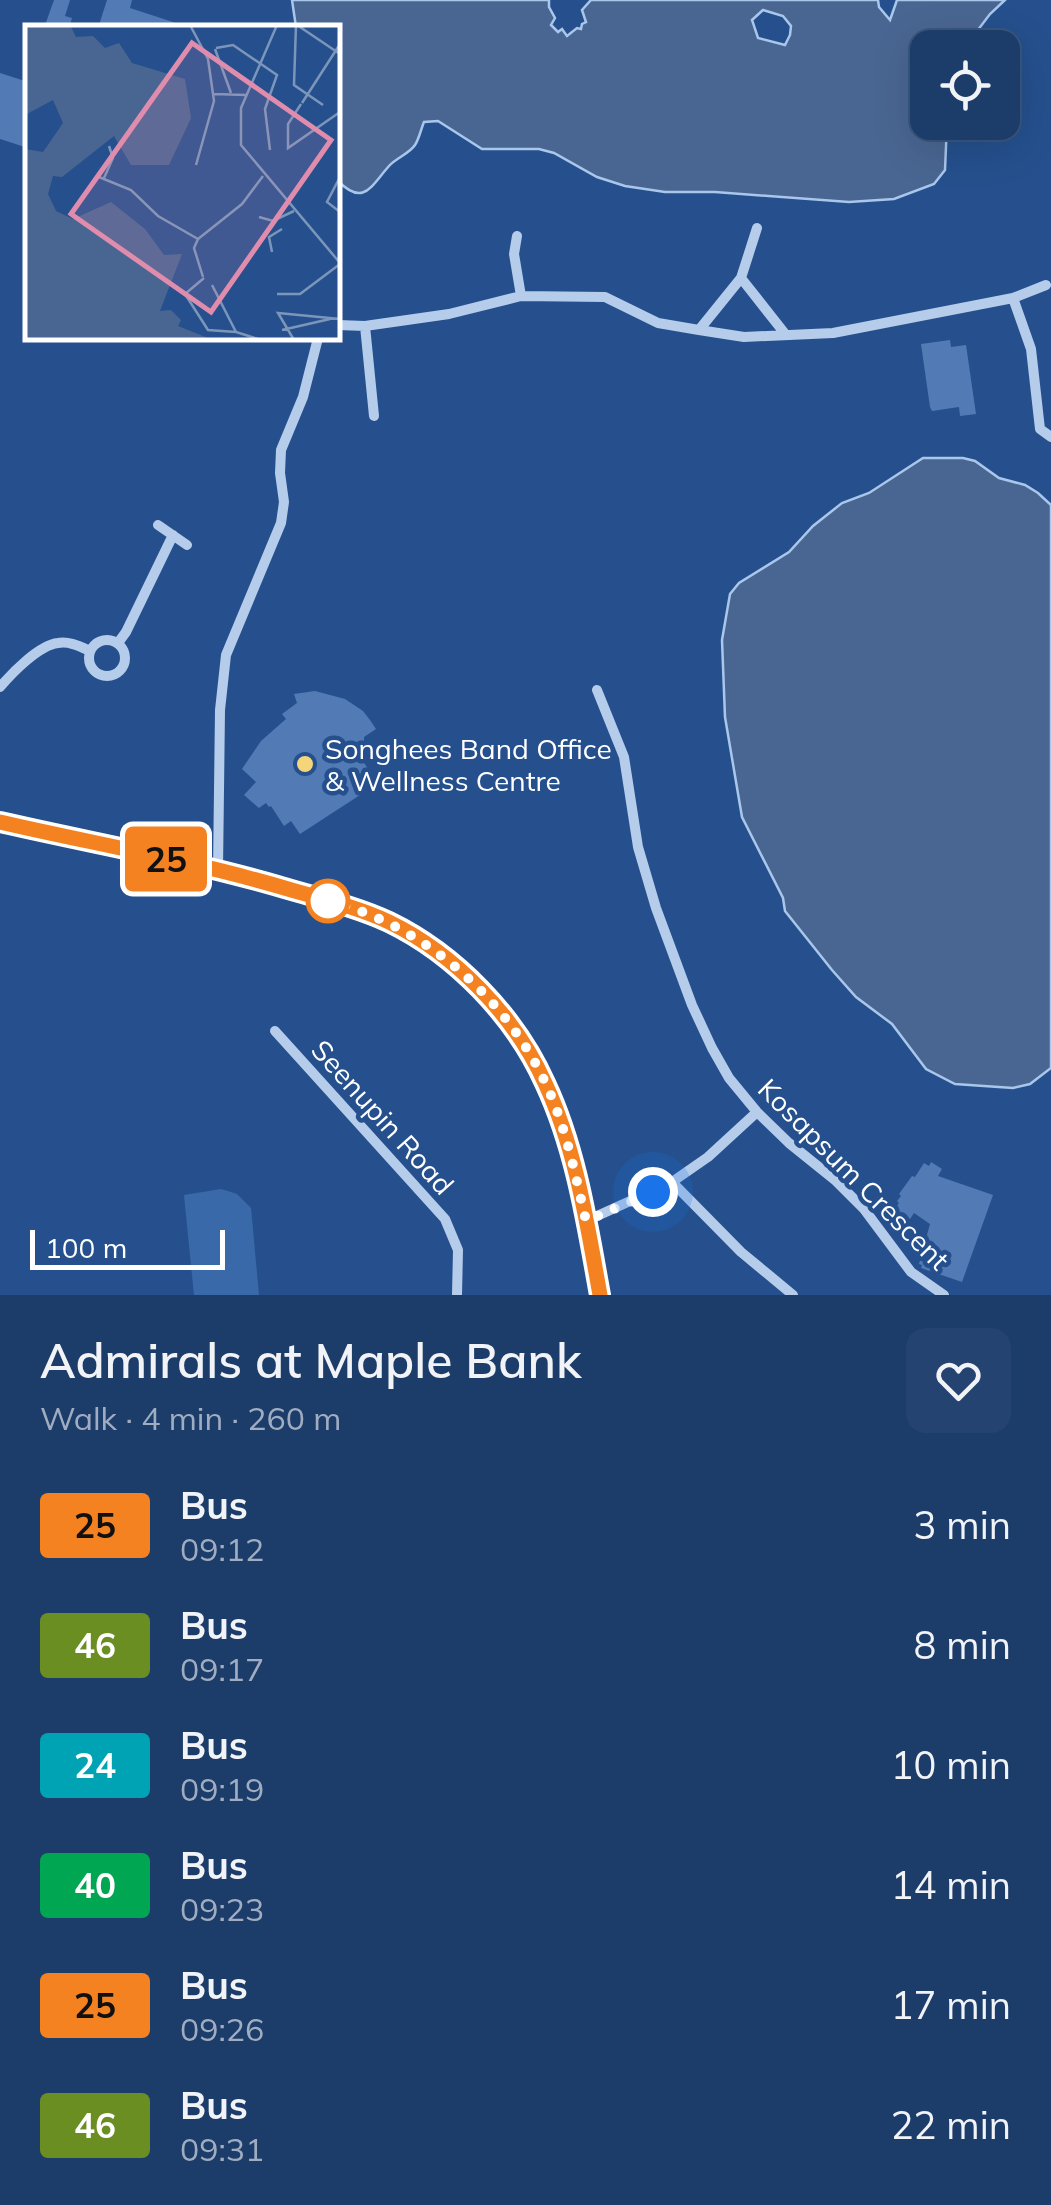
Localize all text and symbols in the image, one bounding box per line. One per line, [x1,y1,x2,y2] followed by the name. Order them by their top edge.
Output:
[25,25,340,340] inset map
[910,30,1020,140] map controls
[910,30,1020,140] button: locate
[325,731,612,798] place label: Songhees Band Office & Wellness Centre
[294,753,316,775] marker: Songhees Band Office & Wellness Centre
[121,826,211,892] line badge: 25
[145,837,187,881] text: 25
[307,880,349,922] unlabelled marker
[304,1032,462,1202] street label: Seenupin Road
[751,1071,957,1277] street label: Kosapsum Crescent
[628,1167,678,1217] your location
[30,1225,225,1270] scale bar
[45,1230,127,1265] text: 100 m
[906,1328,1011,1433] button: heart
[40,1330,581,1390] text: Admirals at Maple Bank
[40,1398,341,1438] text: Walk · 4 min · 260 m
[180,1481,248,1529] text: Bus
[914,1501,1011,1549] text: 3 min
[74,1503,116,1547] text: 25
[180,1529,264,1569] text: 09:12
[180,1601,248,1649] text: Bus
[914,1621,1011,1669] text: 8 min
[74,1623,116,1667] text: 46
[180,1649,264,1689] text: 09:17
[180,1721,248,1769] text: Bus
[891,1741,1011,1789] text: 10 min
[74,1743,116,1787] text: 24
[180,1769,264,1809] text: 09:19
[180,1841,248,1889] text: Bus
[891,1861,1011,1909] text: 14 min
[74,1863,116,1907] text: 40
[180,1889,264,1929] text: 09:23
[180,1961,248,2009] text: Bus
[891,1981,1011,2029] text: 17 min
[74,1983,116,2027] text: 25
[180,2009,264,2049] text: 09:26
[180,2081,248,2129] text: Bus
[891,2101,1011,2149] text: 22 min
[74,2103,116,2147] text: 46
[180,2129,264,2169] text: 09:31

